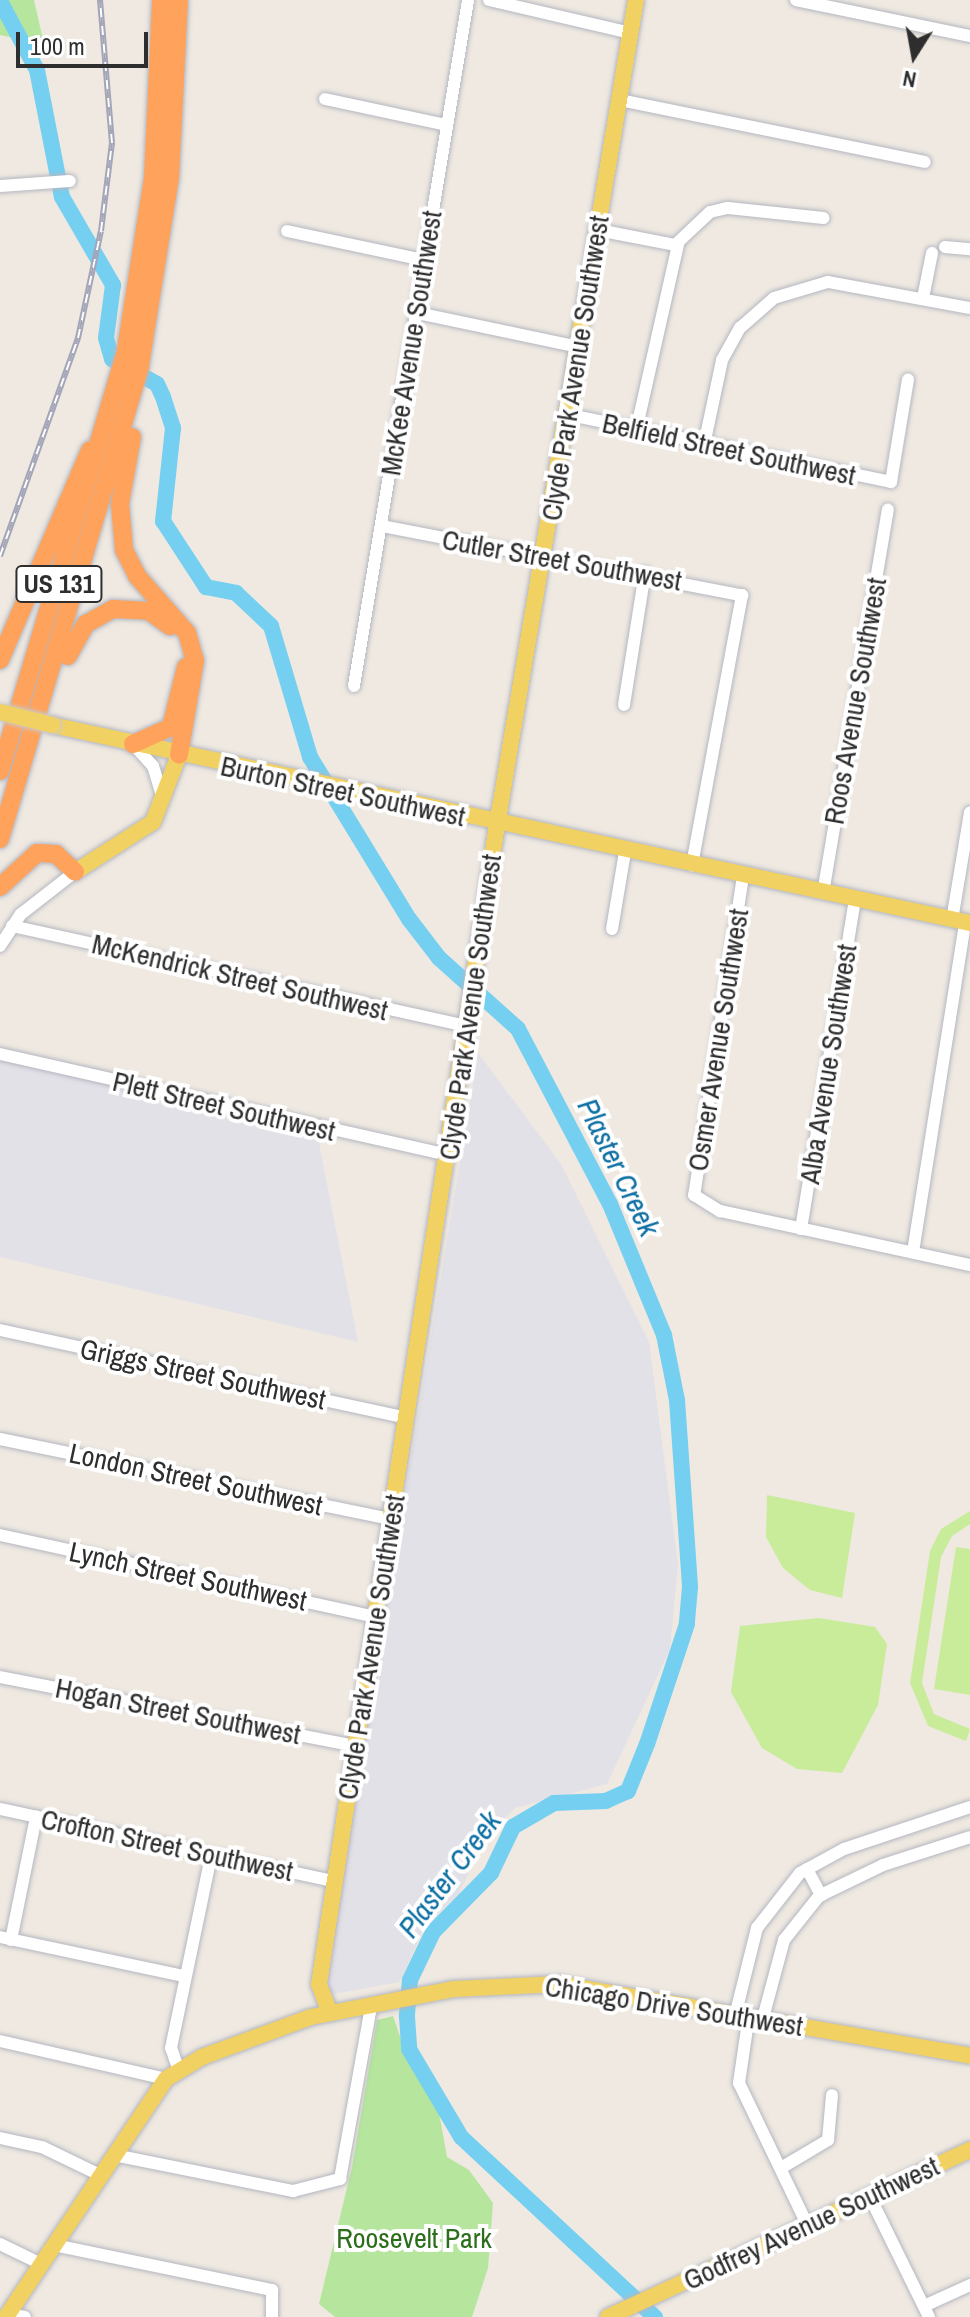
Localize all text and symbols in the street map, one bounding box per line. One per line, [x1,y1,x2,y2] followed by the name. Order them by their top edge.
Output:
[20,16,152,66] scale bar
[874,16,954,96] north arrow
[30,30,85,62] text: 100 m
[900,64,919,96] text: N
[373,208,449,478] street label: McKee Avenue Southwest
[534,212,616,524] street label: Clyde Park Avenue Southwest
[599,406,859,492] street label: Belfield Street Southwest
[440,522,684,598] street label: Cutler Street Southwest
[15,562,103,606] road number: US 131
[817,574,893,828] street label: Roos Avenue Southwest
[218,749,468,833] street label: Burton Street Southwest
[432,851,508,1163] street label: Clyde Park Avenue Southwest
[681,906,755,1174] street label: Osmer Avenue Southwest
[89,927,391,1027] street label: McKendrick Street Southwest
[792,941,864,1187] street label: Alba Avenue Southwest
[110,1064,338,1148] street label: Plett Street Southwest
[570,1092,668,1242] water label: Plaster Creek
[77,1332,329,1416] street label: Griggs Street Southwest
[66,1436,326,1522] street label: London Street Southwest
[330,1491,412,1803] street label: Clyde Park Avenue Southwest
[66,1534,310,1618] street label: Lynch Street Southwest
[53,1671,303,1751] street label: Hogan Street Southwest
[38,1802,296,1888] street label: Crofton Street Southwest
[390,1804,508,1944] water label: Plaster Creek
[543,1969,805,2043] street label: Chicago Drive Southwest
[677,2149,945,2297] street label: Godfrey Avenue Southwest
[336,2221,492,2255] park label: Roosevelt Park

